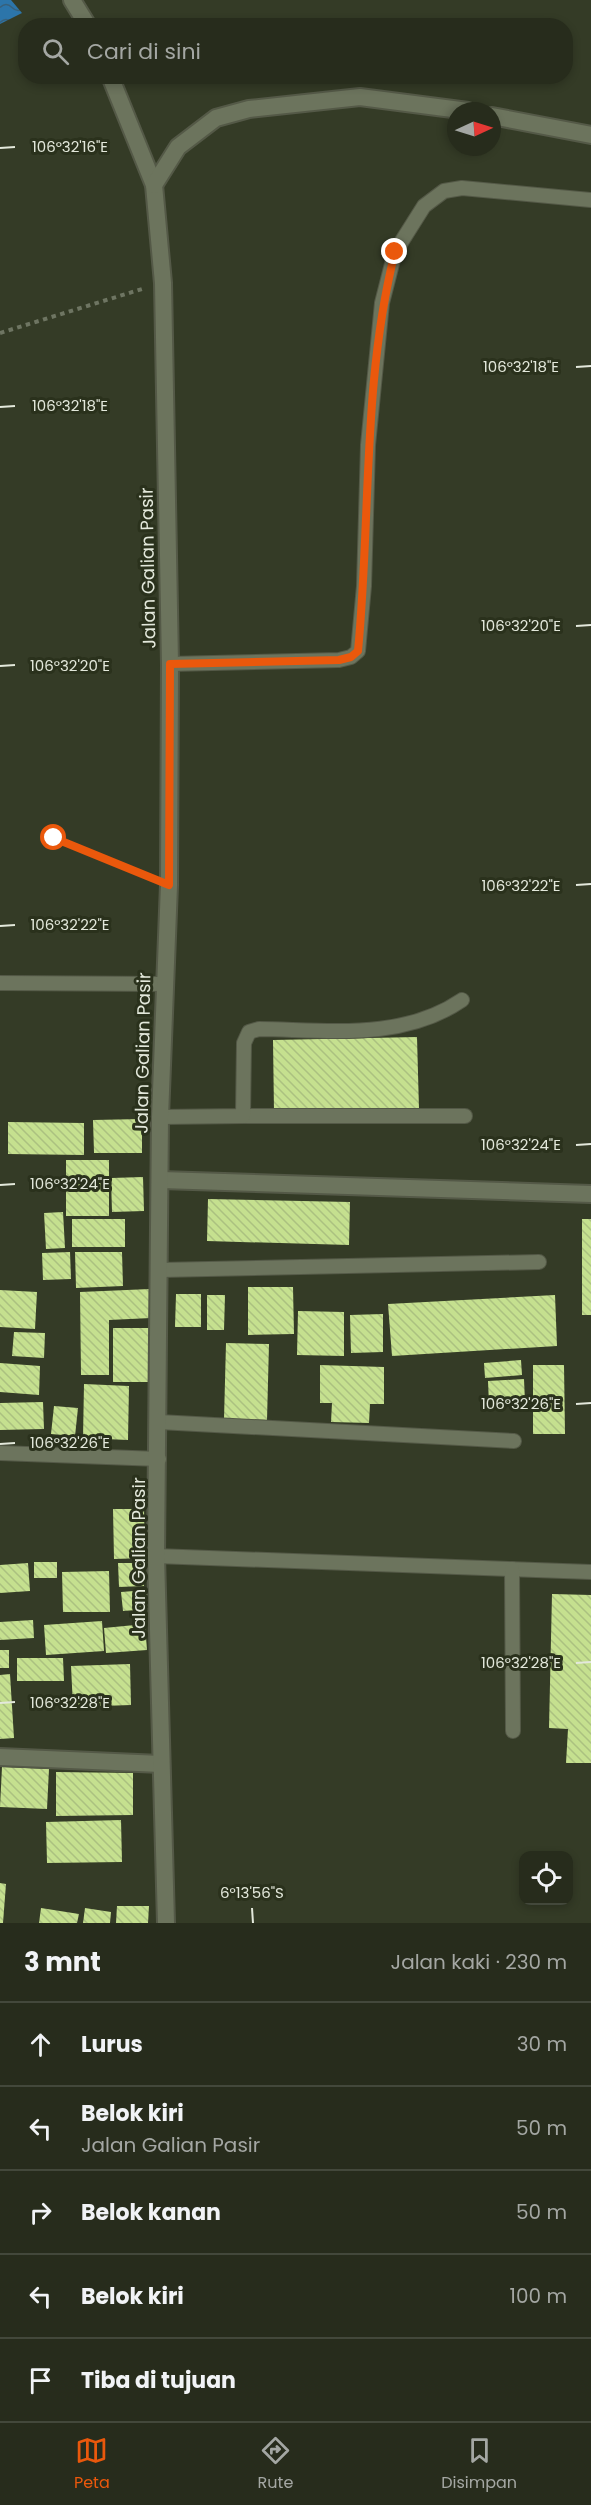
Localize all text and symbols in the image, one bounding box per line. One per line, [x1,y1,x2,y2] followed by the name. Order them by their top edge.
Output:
[18,18,573,84] search box
[39,35,72,68] icon: search
[87,36,201,67] text: Cari di sini
[447,102,501,156] north arrow
[32,136,108,157] text: 106°32'16"E
[381,238,407,264] route end
[483,356,559,377] text: 106°32'18"E
[32,395,108,416] text: 106°32'18"E
[134,487,161,649] street label: Jalan Galian Pasir
[481,615,561,636] text: 106°32'20"E
[30,655,110,676] text: 106°32'20"E
[40,824,66,850] route start
[481,875,561,896] text: 106°32'22"E
[30,914,110,935] text: 106°32'22"E
[129,972,156,1134] street label: Jalan Galian Pasir
[481,1134,561,1155] text: 106°32'24"E
[30,1173,110,1194] text: 106°32'24"E
[481,1393,561,1414] text: 106°32'26"E
[30,1432,110,1453] text: 106°32'26"E
[126,1477,151,1639] street label: Jalan Galian Pasir
[481,1652,561,1673] text: 106°32'28"E
[30,1692,110,1713] text: 106°32'28"E
[519,1851,573,1905] map controls
[519,1851,573,1905] button: locate
[220,1882,284,1903] text: 6°13'56"S
[24,1944,101,1980] text: 3 mnt
[391,1948,567,1976] text: Jalan kaki · 230 m
[24,2028,57,2061] icon: ahead
[81,2029,143,2060] text: Lurus
[517,2030,567,2058] text: 30 m
[81,2098,184,2129] text: Belok kiri
[24,2112,57,2145] icon: left
[516,2114,567,2142] text: 50 m
[81,2131,260,2159] text: Jalan Galian Pasir
[24,2196,57,2229] icon: right
[81,2197,221,2228] text: Belok kanan
[516,2198,567,2226] text: 50 m
[24,2280,57,2313] icon: left
[81,2281,184,2312] text: Belok kiri
[510,2282,567,2310] text: 100 m
[24,2364,57,2397] icon: arrive
[81,2365,236,2396] text: Tiba di tujuan
[74,2434,110,2495] tab: Peta
[258,2434,293,2495] tab: Rute
[441,2434,517,2495] tab: Disimpan

